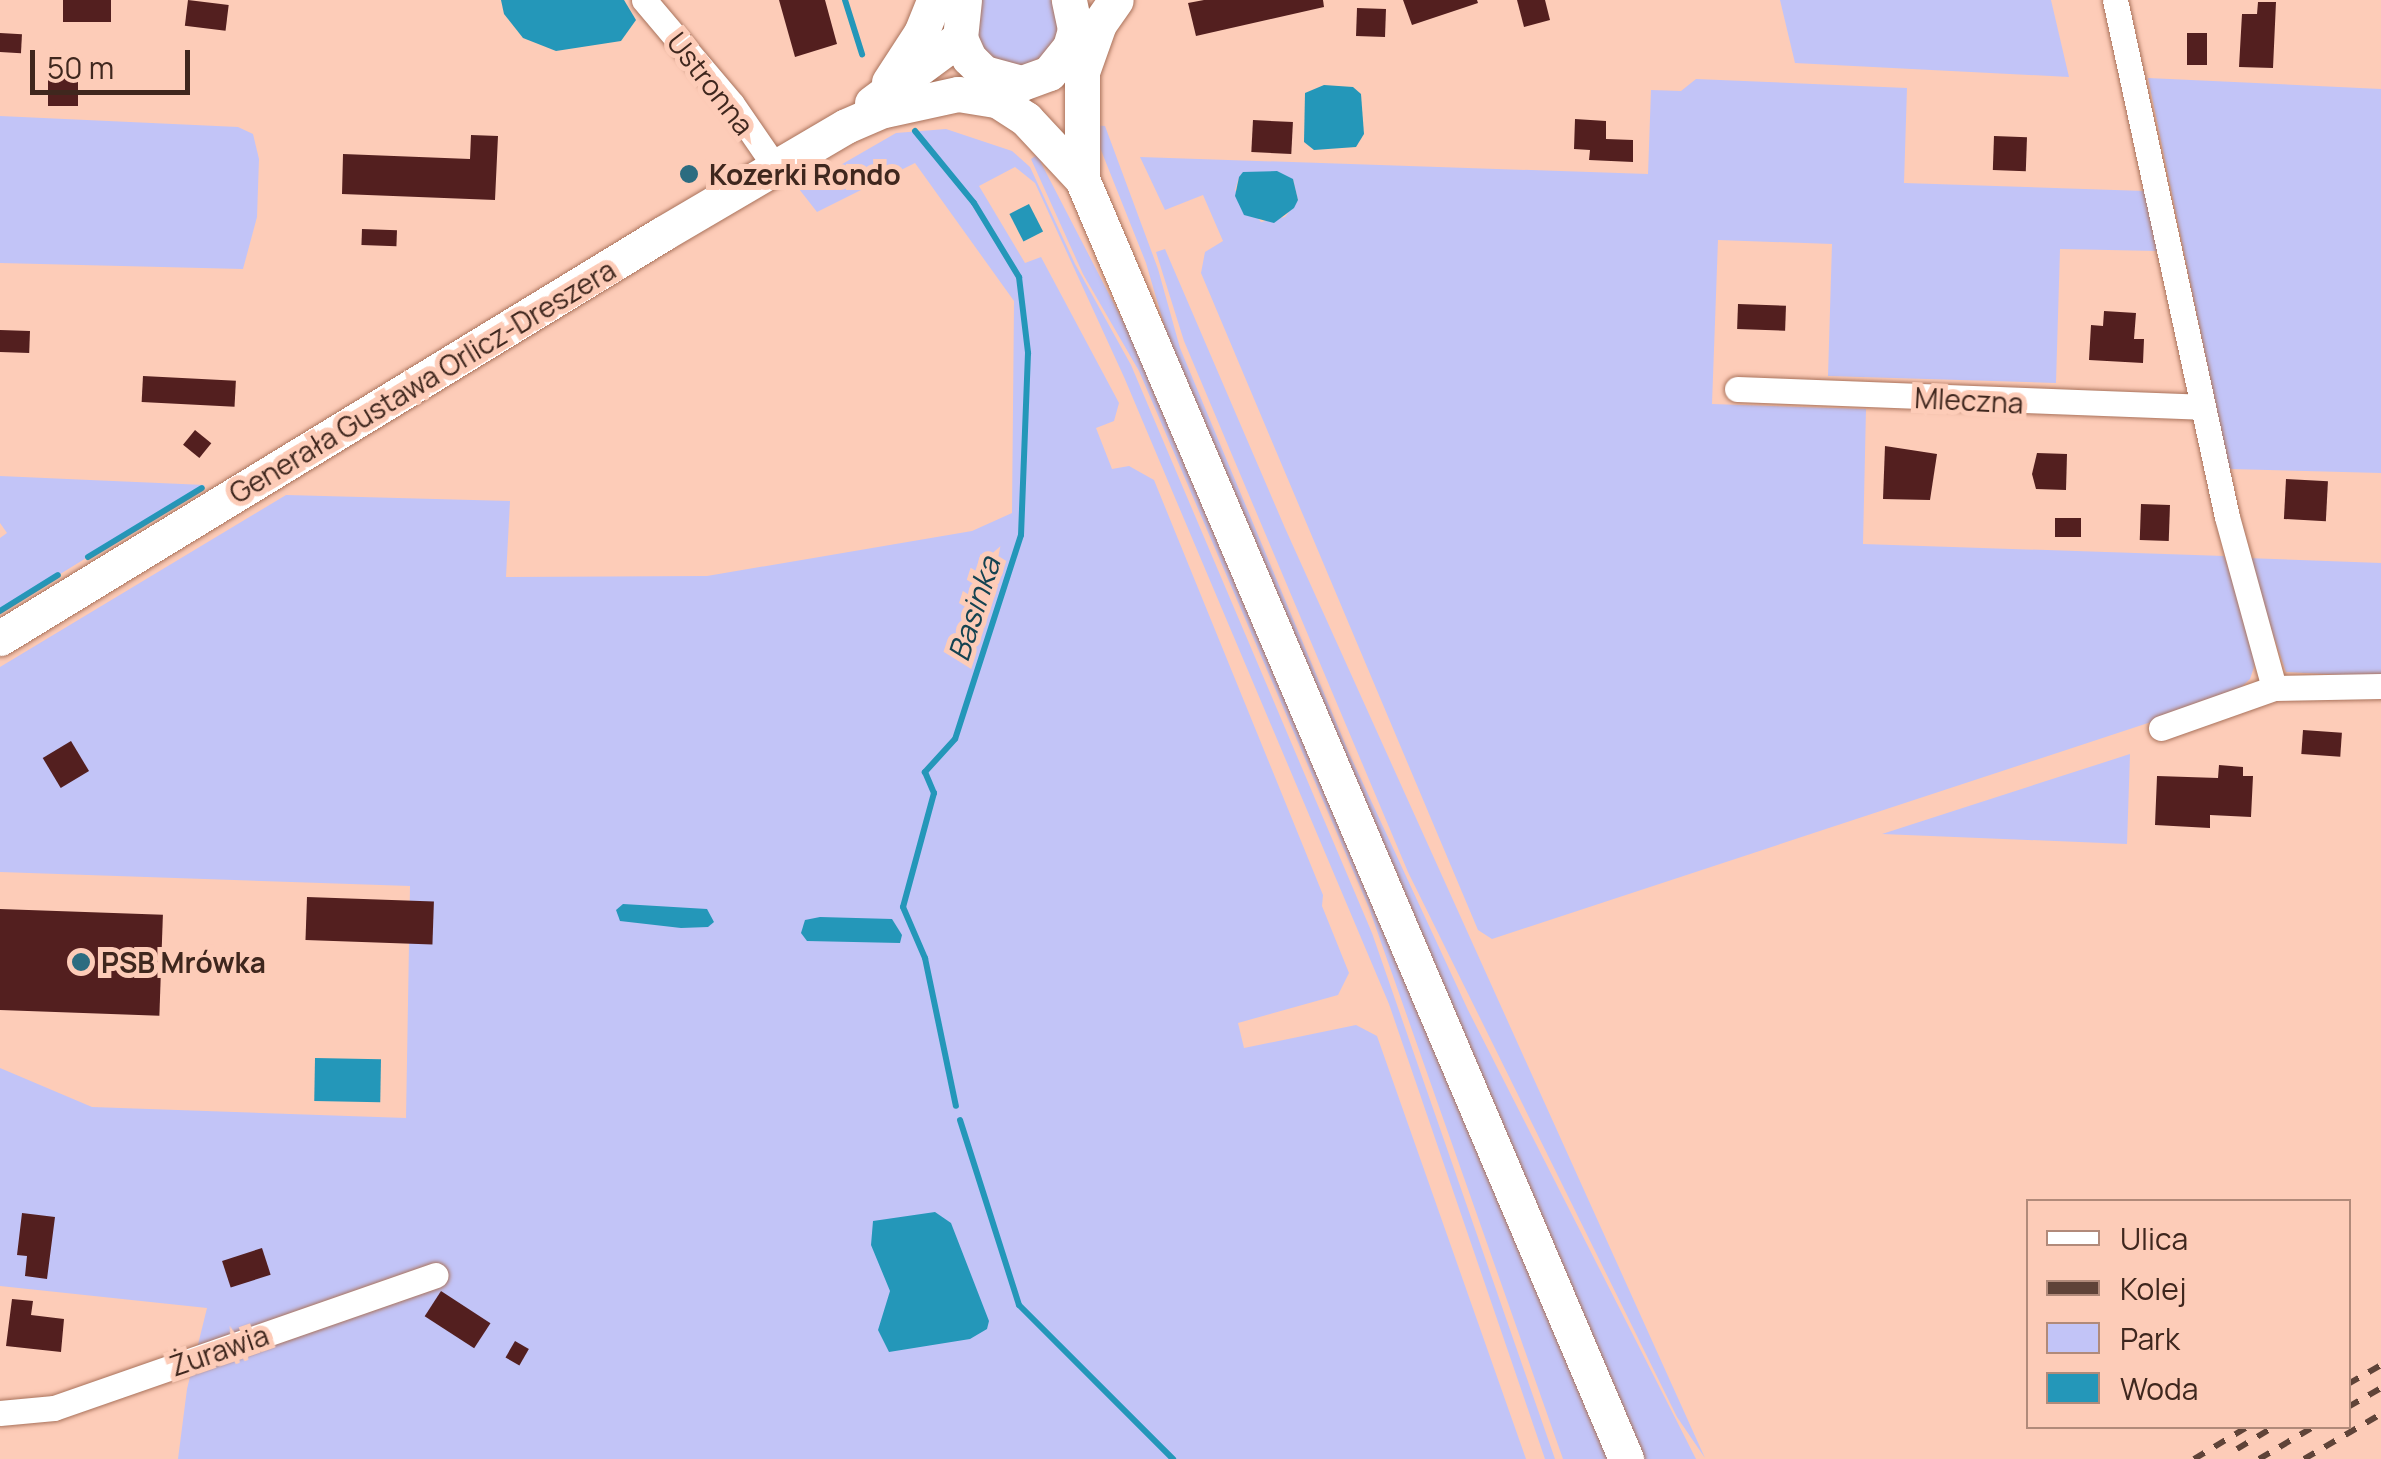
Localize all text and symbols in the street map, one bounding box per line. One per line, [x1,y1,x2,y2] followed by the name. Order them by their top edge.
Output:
[661,25,761,141] street label: Ustronna
[35,30,195,92] scale bar
[47,47,114,88] text: 50 m
[709,157,901,191] place label: Kozerki Rondo
[678,163,700,185] marker: Kozerki Rondo
[223,252,621,510] street label: Generała Gustawa Orlicz-Dreszera
[1914,380,2024,420] street label: Mleczna
[940,552,1008,666] water label: Basinka
[101,945,266,979] place label: PSB Mrówka
[70,951,92,973] marker: PSB Mrówka
[2026,1199,2351,1429] legend
[2120,1218,2188,1259] text: Ulica
[2120,1268,2186,1309] text: Kolej
[165,1318,273,1382] street label: Żurawia
[2120,1318,2180,1359] text: Park
[2120,1368,2198,1409] text: Woda

